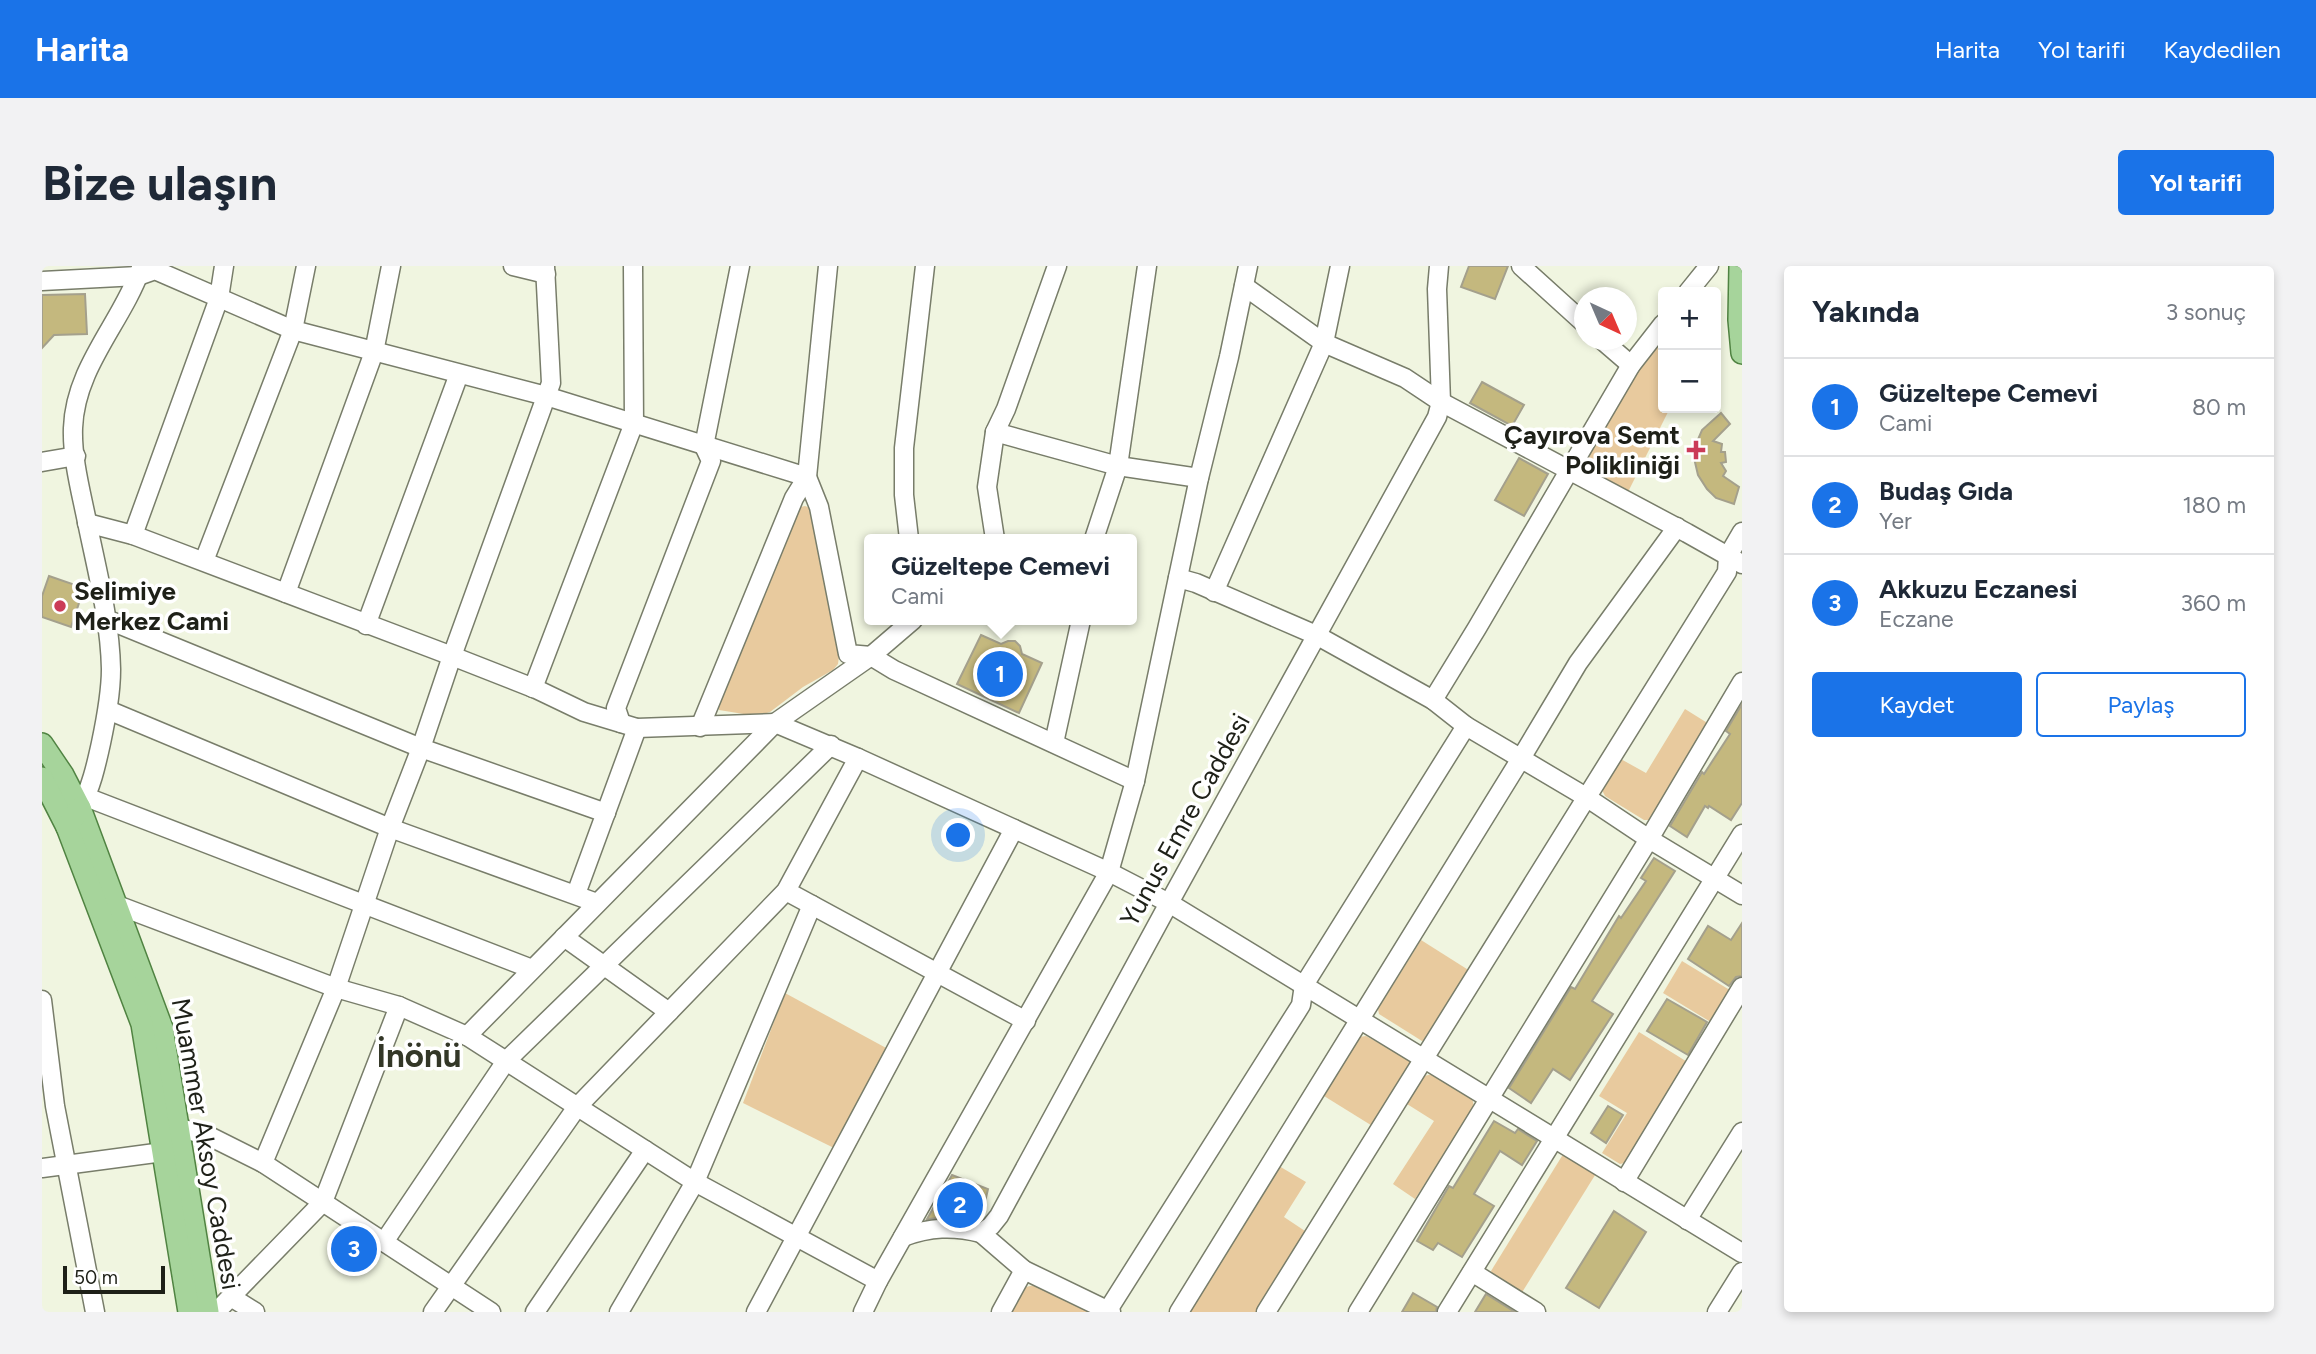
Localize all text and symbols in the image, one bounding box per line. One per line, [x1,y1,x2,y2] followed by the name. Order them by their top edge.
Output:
[35,30,129,69] text: Harita
[1935,35,2000,64] text: Harita
[2038,35,2126,64] text: Yol tarifi
[2164,35,2281,64] text: Kaydedilen
[2118,150,2274,215] button: Yol tarifi
[42,153,277,212] text: Bize ulaşın
[1574,287,1637,350] north arrow
[1658,287,1721,413] map controls
[1658,287,1721,350] button: +
[1812,293,1920,330] text: Yakında
[2166,298,2246,326] text: 3 sonuç
[1658,350,1721,413] button: −
[1879,377,2098,409] text: Güzeltepe Cemevi
[1830,393,1840,421] text: 1
[2192,393,2246,421] text: 80 m
[1879,409,1932,437] text: Cami
[1504,419,1680,481] place label: Çayırova Semt Polikliniği
[1686,440,1706,460] marker: Çayırova Semt Polikliniği
[1879,475,2013,507] text: Budaş Gıda
[1828,491,1842,519] text: 2
[2182,491,2246,519] text: 180 m
[1879,507,1912,535] text: Yer
[864,534,1137,625] popup
[891,550,1110,582] text: Güzeltepe Cemevi
[1879,573,2078,605] text: Akkuzu Eczanesi
[74,575,229,637] place label: Selimiye Merkez Cami
[891,582,944,610] text: Cami
[1829,589,1841,617] text: 3
[2180,589,2246,617] text: 360 m
[52,598,68,614] marker: Selimiye Merkez Cami
[1879,605,1953,633] text: Eczane
[977,648,1023,700] pin: 1
[1812,672,2022,737] button: Kaydet
[2036,672,2246,737] button: Paylaş
[1113,708,1257,932] street label: Yunus Emre Caddesi
[941,818,975,852] your location
[165,996,247,1292] street label: Muammer Aksoy Caddesi
[377,1036,461,1075] district label: İnönü
[937,1179,983,1231] pin: 2
[331,1223,377,1275] pin: 3
[63,1263,164,1295] scale bar
[74,1266,118,1289] text: 50 m

